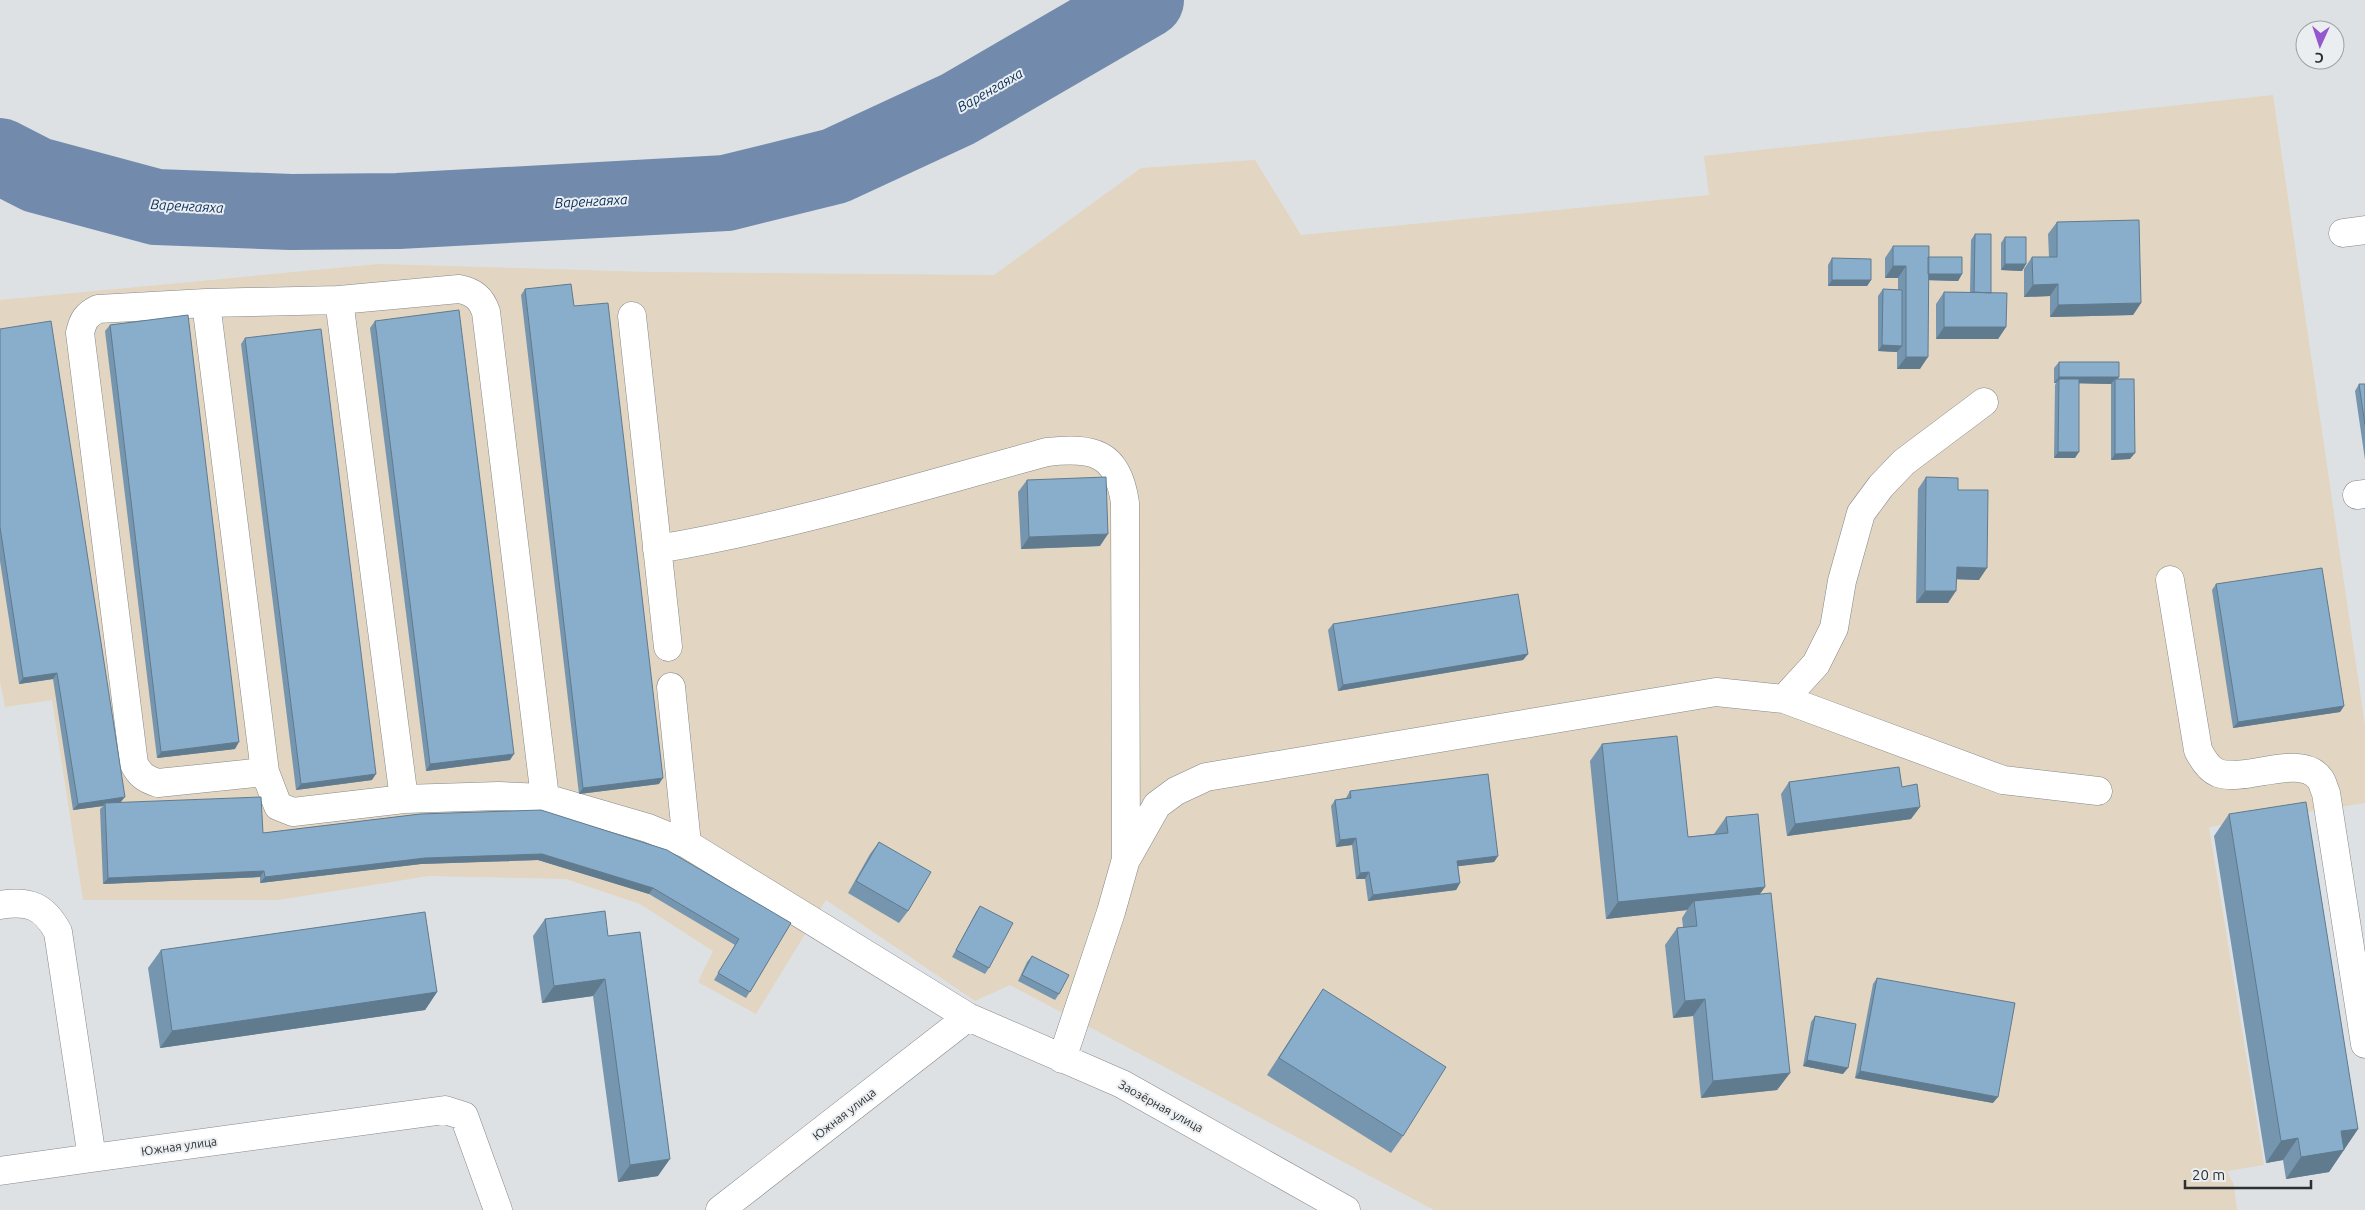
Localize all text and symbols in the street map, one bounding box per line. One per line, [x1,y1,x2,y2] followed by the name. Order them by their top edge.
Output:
[2295,20,2345,70] north arrow
[2314,50,2324,66] text: С
[954,65,1026,115] water label: Варенгаяха
[554,191,628,211] water label: Варенгаяха
[150,196,224,216] water label: Варенгаяха
[1117,1077,1205,1135] street label: Заозёрная улица
[810,1085,878,1143] street label: Южная улица
[140,1134,218,1158] street label: Южная улица
[2185,1158,2311,1190] scale bar
[2192,1166,2225,1183] text: 20 m

